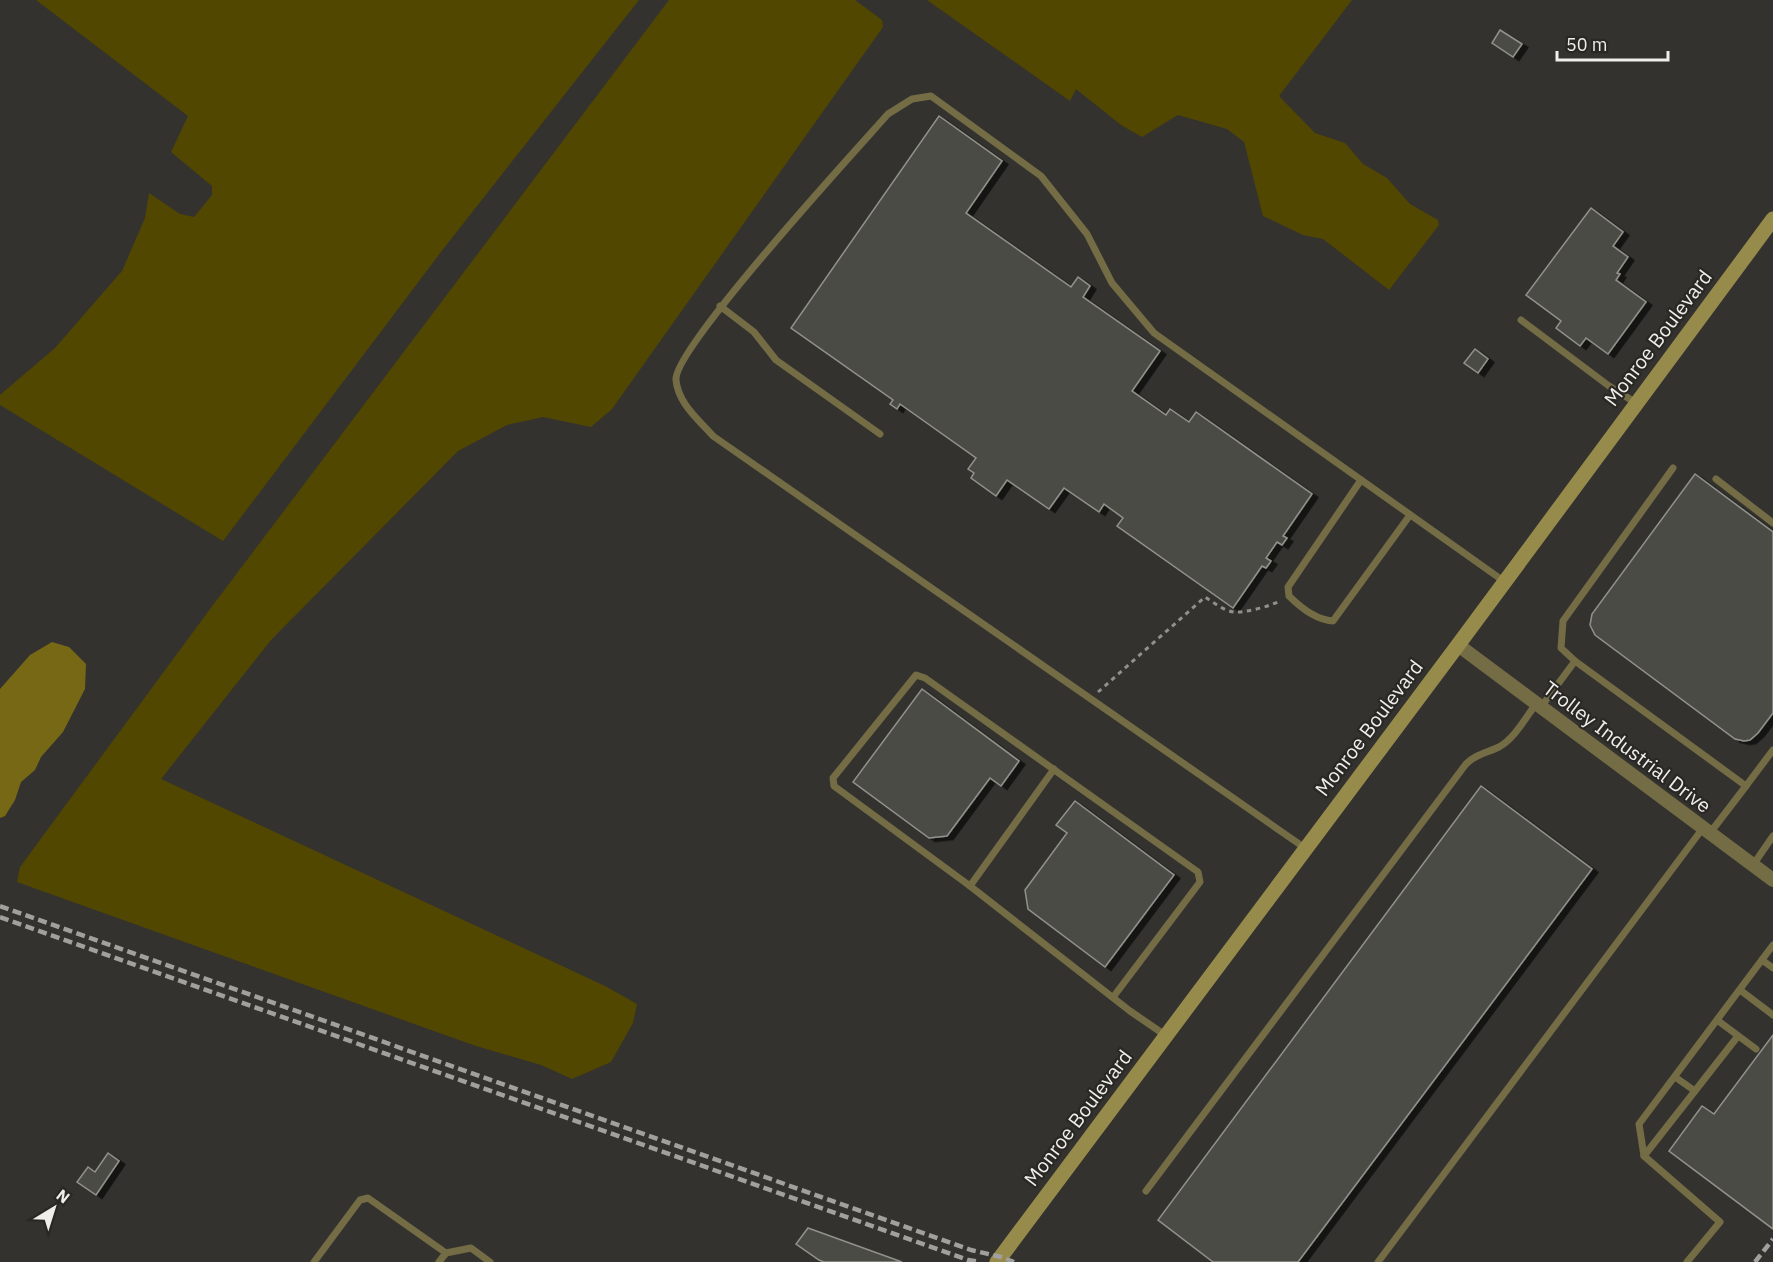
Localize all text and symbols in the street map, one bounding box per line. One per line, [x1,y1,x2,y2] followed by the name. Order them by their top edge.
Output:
[1557,24,1668,62] scale bar
[1566,33,1608,56] text: 50 m
[1597,264,1718,411] street label: Monroe Boulevard
[1308,654,1429,801] street label: Monroe Boulevard
[1538,674,1717,819] street label: Trolley Industrial Drive
[1017,1044,1138,1191] street label: Monroe Boulevard
[24,1178,84,1238] north arrow
[53,1185,74,1208] text: N

